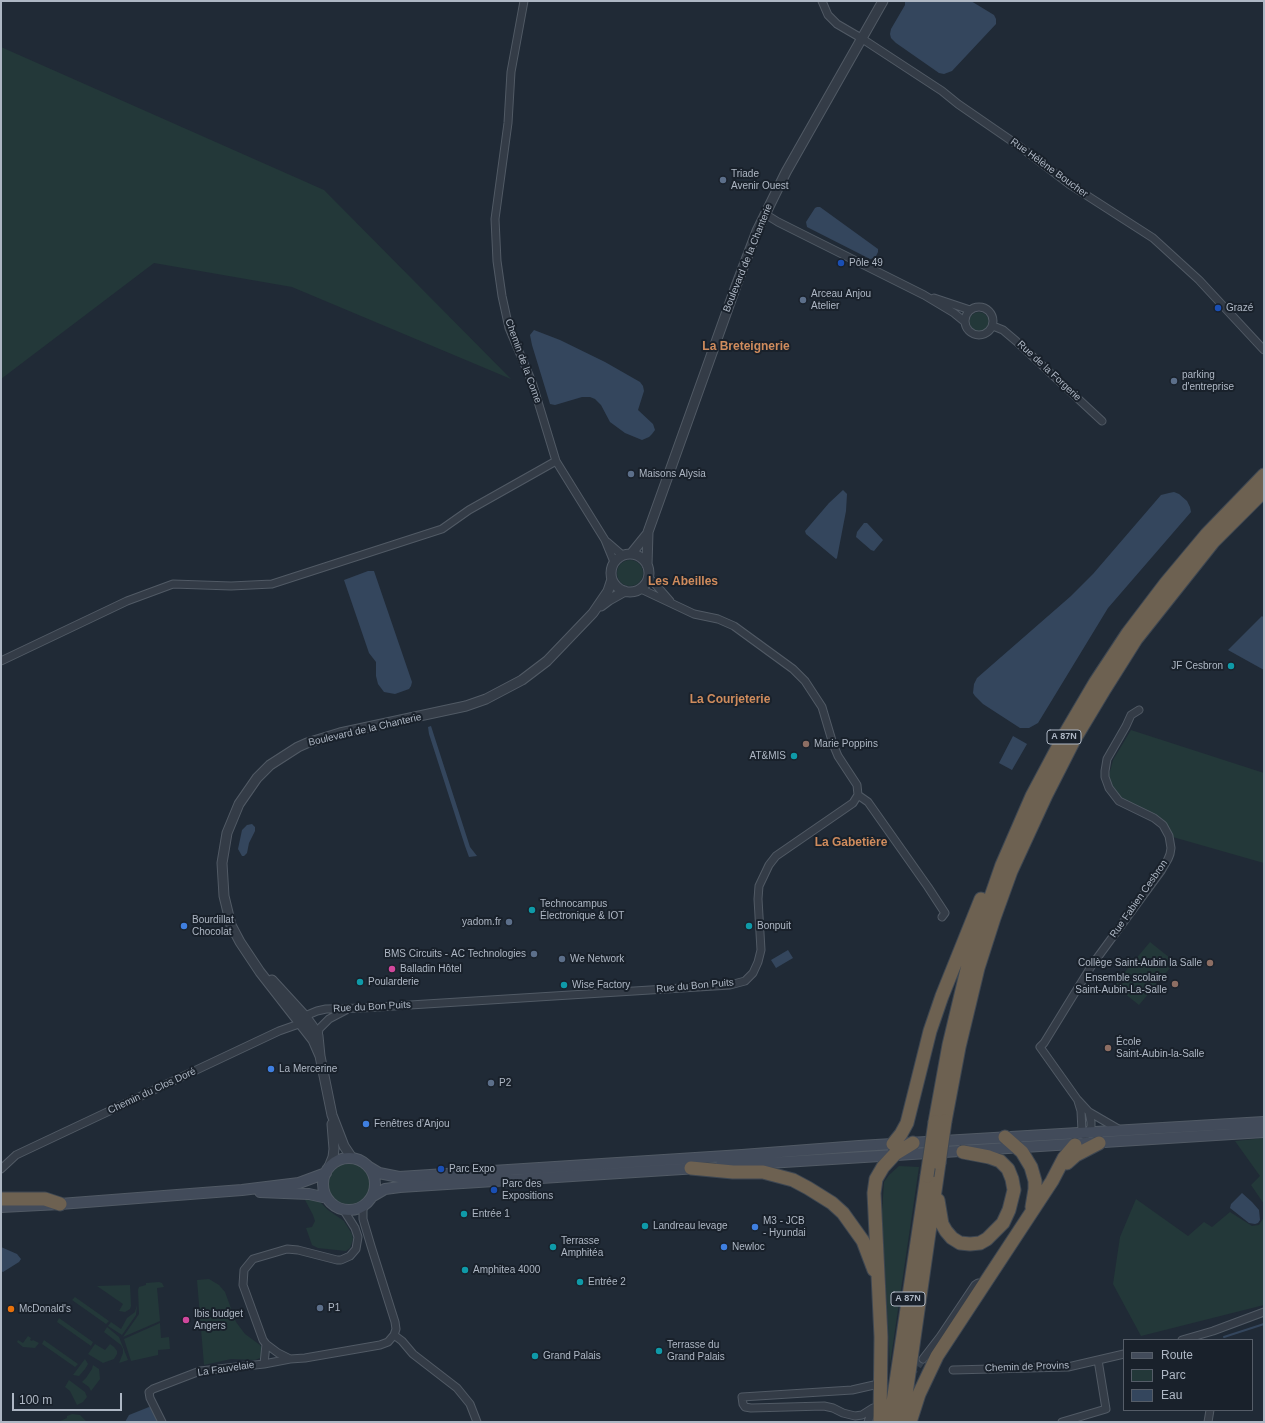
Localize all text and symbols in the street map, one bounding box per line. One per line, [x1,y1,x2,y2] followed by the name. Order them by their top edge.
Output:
[1008,136,1090,200] street label: Rue Hélène Boucher
[731,168,789,192] place label: Triade Avenir Ouest
[718,175,728,185] marker: Triade Avenir Ouest
[721,202,775,314] street label: Boulevard de la Chanterie
[849,257,883,269] place label: Pôle 49
[836,258,846,268] marker: Pôle 49
[811,288,871,312] place label: Arceau Anjou Atelier
[798,295,808,305] marker: Arceau Anjou Atelier
[1226,302,1253,314] place label: Grazé
[1213,303,1223,313] marker: Grazé
[502,317,544,405] street label: Chemin de la Corne
[1015,338,1083,404] street label: Rue de la Forgerie
[702,340,790,354] district label: La Breteignerie
[1182,369,1234,392] place label: parking d'entreprise
[1169,376,1179,386] marker: parking d'entreprise
[639,468,706,480] place label: Maisons Alysia
[626,469,636,479] marker: Maisons Alysia
[648,575,718,589] district label: Les Abeilles
[1171,660,1223,672] place label: JF Cesbron
[1226,661,1236,671] marker: JF Cesbron
[690,693,770,707] district label: La Courjeterie
[307,711,423,749] street label: Boulevard de la Chanterie
[1047,730,1081,744] road number: A 87N
[814,738,878,750] place label: Marie Poppins
[801,739,811,749] marker: Marie Poppins
[750,750,786,762] place label: AT&MIS
[789,751,799,761] marker: AT&MIS
[815,836,887,850] district label: La Gabetière
[1108,858,1170,940] street label: Rue Fabien Cesbron
[540,898,624,922] place label: Technocampus Électronique & IOT
[527,905,537,915] marker: Technocampus Électronique & IOT
[192,914,234,938] place label: Bourdillat Chocolat
[462,916,501,928] place label: yadom.fr
[504,917,514,927] marker: yadom.fr
[757,920,791,932] place label: Bonpuit
[179,921,189,931] marker: Bourdillat Chocolat
[744,921,754,931] marker: Bonpuit
[384,948,526,960] place label: BMS Circuits - AC Technologies
[529,949,539,959] marker: BMS Circuits - AC Technologies
[570,953,624,965] place label: We Network
[557,954,567,964] marker: We Network
[1078,957,1202,969] place label: Collège Saint-Aubin la Salle
[1205,958,1215,968] marker: Collège Saint-Aubin la Salle
[400,963,462,975] place label: Balladin Hôtel
[387,964,397,974] marker: Balladin Hôtel
[1075,972,1167,996] place label: Ensemble scolaire Saint-Aubin-La-Salle
[368,976,419,988] place label: Poularderie
[355,977,365,987] marker: Poularderie
[656,977,734,995] street label: Rue du Bon Puits
[572,979,630,991] place label: Wise Factory
[1170,979,1180,989] marker: Ensemble scolaire Saint-Aubin-La-Salle
[559,980,569,990] marker: Wise Factory
[333,999,411,1015] street label: Rue du Bon Puits
[1116,1036,1204,1060] place label: École Saint-Aubin-la-Salle
[1103,1043,1113,1053] marker: École Saint-Aubin-la-Salle
[279,1063,337,1075] place label: La Mercerine
[266,1064,276,1074] marker: La Mercerine
[106,1065,198,1117] street label: Chemin du Clos Doré
[499,1077,511,1089] place label: P2
[486,1078,496,1088] marker: P2
[374,1118,450,1130] place label: Fenêtres d’Anjou
[361,1119,371,1129] marker: Fenêtres d’Anjou
[449,1163,495,1175] place label: Parc Expo
[436,1164,446,1174] marker: Parc Expo
[502,1178,553,1202] place label: Parc des Expositions
[489,1185,499,1195] marker: Parc des Expositions
[472,1208,510,1220] place label: Entrée 1
[459,1209,469,1219] marker: Entrée 1
[763,1215,806,1238] place label: M3 - JCB - Hyundai
[653,1220,728,1232] place label: Landreau levage
[640,1221,650,1231] marker: Landreau levage
[750,1222,760,1232] marker: M3 - JCB - Hyundai
[561,1235,603,1258] place label: Terrasse Amphitéa
[732,1241,765,1253] place label: Newloc
[548,1242,558,1252] marker: Terrasse Amphitéa
[719,1242,729,1252] marker: Newloc
[473,1264,540,1276] place label: Amphitea 4000
[460,1265,470,1275] marker: Amphitea 4000
[588,1276,626,1288] place label: Entrée 2
[575,1277,585,1287] marker: Entrée 2
[891,1292,925,1306] road number: A 87N
[328,1302,340,1314] place label: P1
[19,1303,71,1315] place label: McDonald's
[315,1303,325,1313] marker: P1
[6,1304,16,1314] marker: McDonald's
[194,1308,243,1332] place label: Ibis budget Angers
[181,1315,191,1325] marker: Ibis budget Angers
[667,1339,725,1362] place label: Terrasse du Grand Palais
[1123,1339,1253,1411] legend
[654,1346,664,1356] marker: Terrasse du Grand Palais
[1161,1348,1193,1362] text: Route
[543,1350,601,1362] place label: Grand Palais
[530,1351,540,1361] marker: Grand Palais
[197,1359,255,1379] street label: La Fauvelaie
[985,1360,1069,1374] street label: Chemin de Provins
[1161,1368,1186,1382] text: Parc
[14,1385,124,1411] scale bar
[1161,1388,1182,1402] text: Eau
[19,1393,52,1407] text: 100 m

